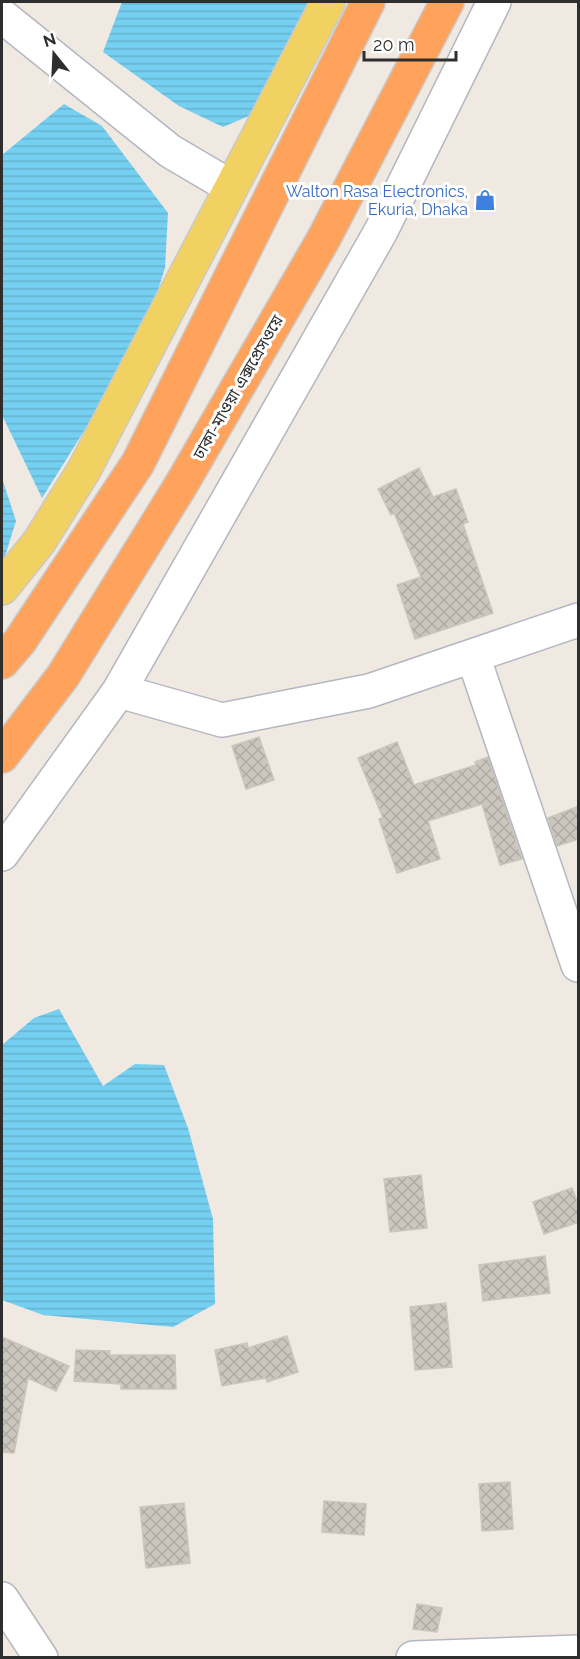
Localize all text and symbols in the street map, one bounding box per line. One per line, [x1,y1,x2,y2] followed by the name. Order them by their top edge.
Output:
[24,24,84,84] north arrow
[364,24,456,62] scale bar
[41,29,58,51] text: N
[373,34,415,55] text: 20 m
[286,182,468,219] place label: Walton Rasa Electronics, Ekuria, Dhaka
[473,188,497,212] shop icon: Walton Rasa Electronics, Ekuria, Dhaka
[189,311,287,463] street label: ঢাকা-মাওয়া এক্সপ্রেসওয়ে

